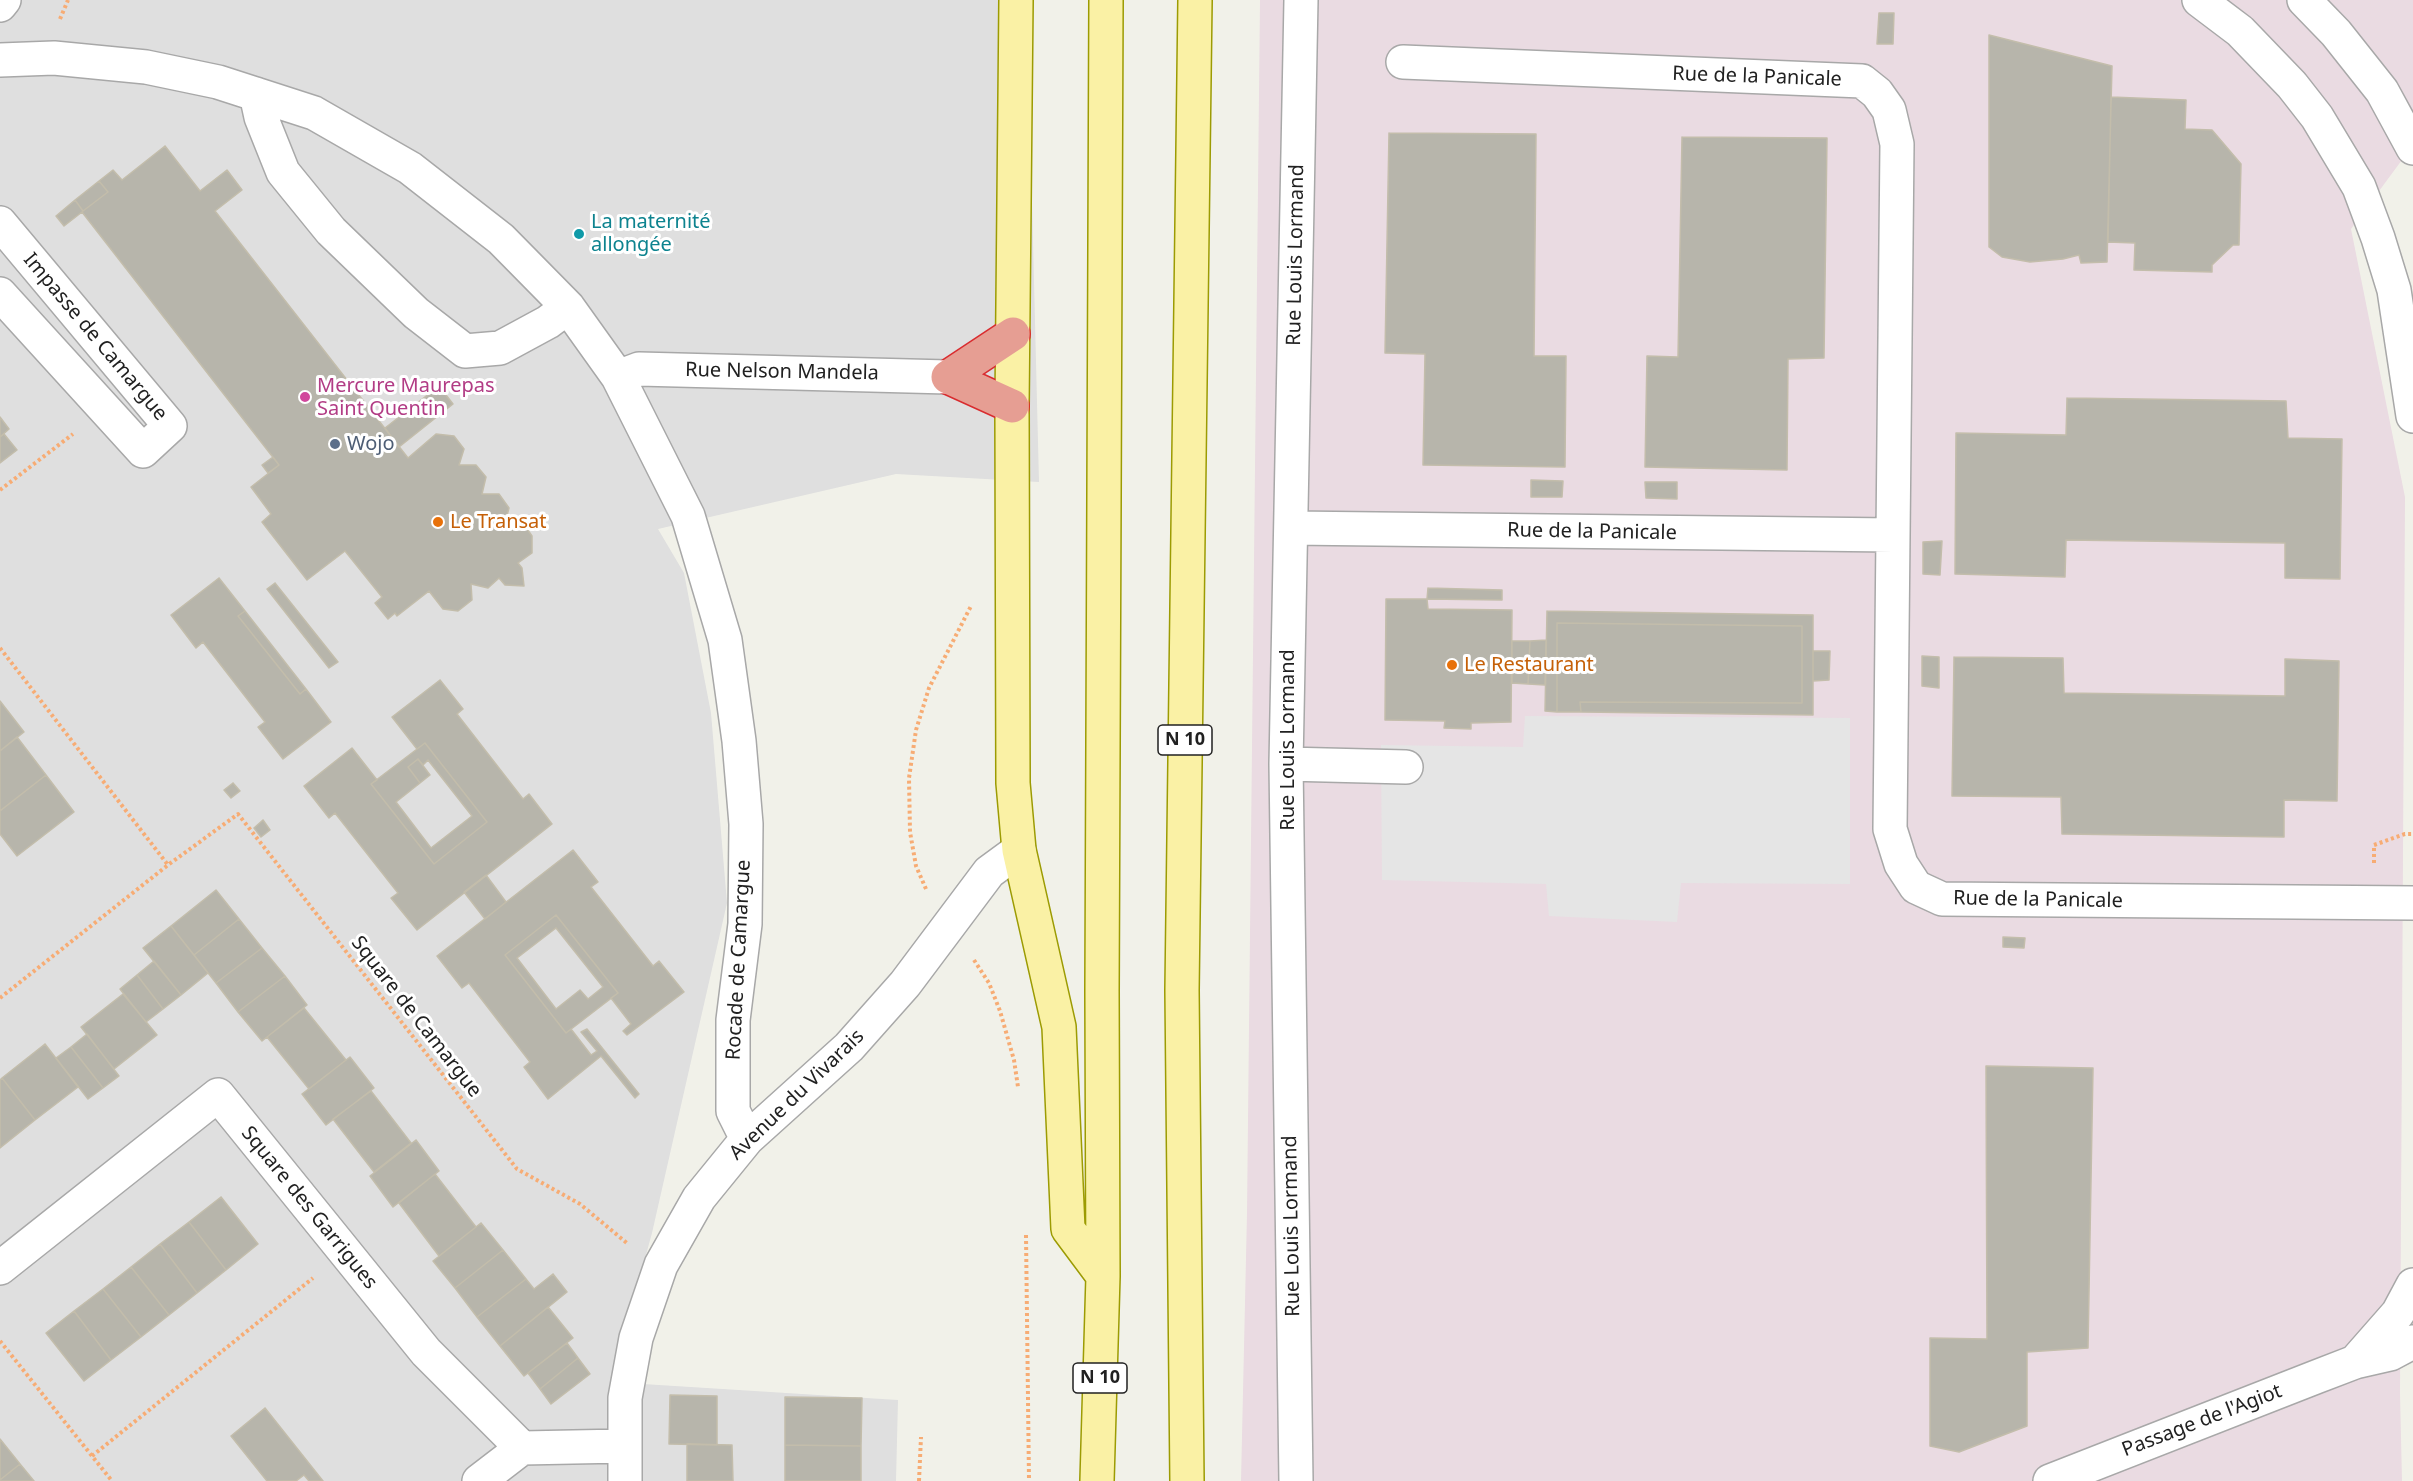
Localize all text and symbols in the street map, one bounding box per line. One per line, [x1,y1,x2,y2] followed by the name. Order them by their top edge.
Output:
[1672,62,1842,92] street label: Rue de la Panicale
[1282,164,1310,346] street label: Rue Louis Lormand
[591,210,711,257] place label: La maternité allongée
[572,227,586,241] marker: La maternité allongée
[18,248,172,426] street label: Impasse de Camargue
[685,358,879,386] street label: Rue Nelson Mandela
[317,374,495,421] place label: Mercure Maurepas Saint Quentin
[298,390,312,404] marker: Mercure Maurepas Saint Quentin
[347,432,395,456] place label: Wojo
[328,437,342,451] marker: Wojo
[450,510,547,534] place label: Le Transat
[431,515,445,529] marker: Le Transat
[1507,519,1677,545] street label: Rue de la Panicale
[1276,649,1300,831] street label: Rue Louis Lormand
[1464,653,1594,677] place label: Le Restaurant
[1445,658,1459,672] marker: Le Restaurant
[1158,725,1212,755] road number: N 10
[722,859,756,1061] street label: Rocade de Camargue
[1953,887,2123,913] street label: Rue de la Panicale
[346,932,486,1102] street label: Square de Camargue
[725,1025,869,1165] street label: Avenue du Vivarais
[236,1122,382,1294] street label: Square des Garrigues
[1278,1135,1306,1317] street label: Rue Louis Lormand
[1073,1363,1127,1393] road number: N 10
[2119,1380,2285,1462] street label: Passage de l'Agiot

